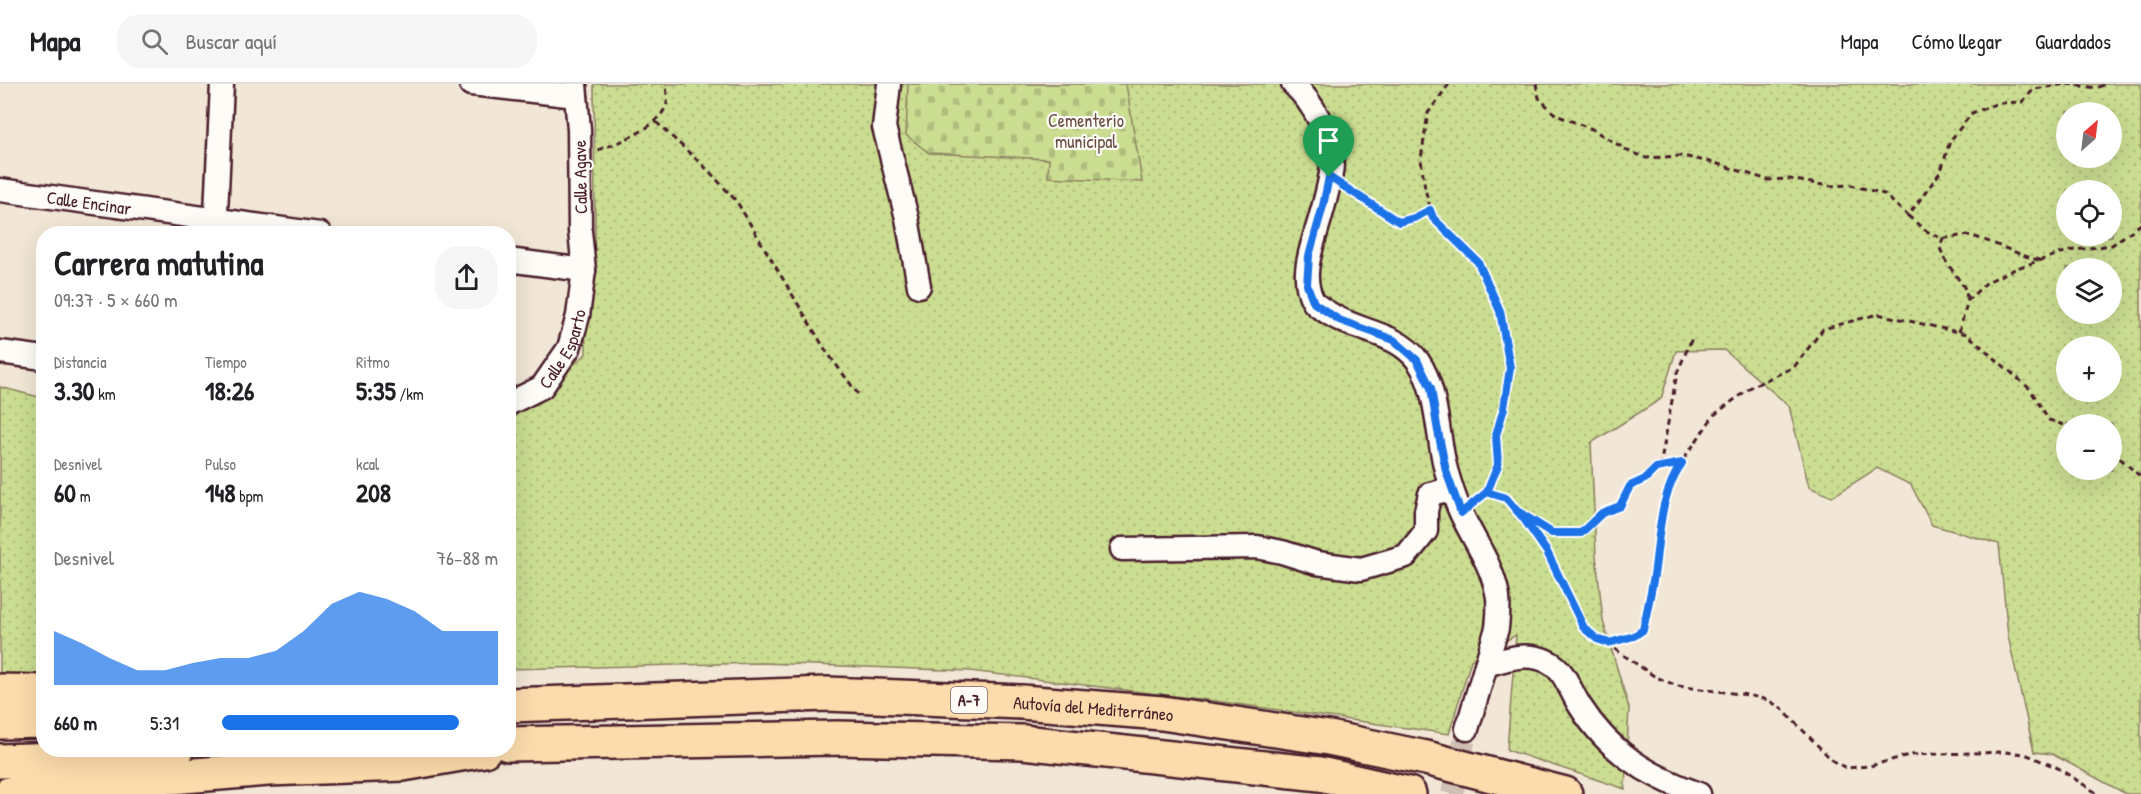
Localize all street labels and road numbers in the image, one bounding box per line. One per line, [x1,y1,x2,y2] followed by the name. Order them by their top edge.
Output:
[567,140,593,214] street label: Calle Agave
[45,184,133,220] street label: Calle Encinar
[532,308,591,393] street label: Calle Esparto
[951,687,987,713] road number: A-7
[1013,689,1175,727] street label: Autovía del Mediterráneo

